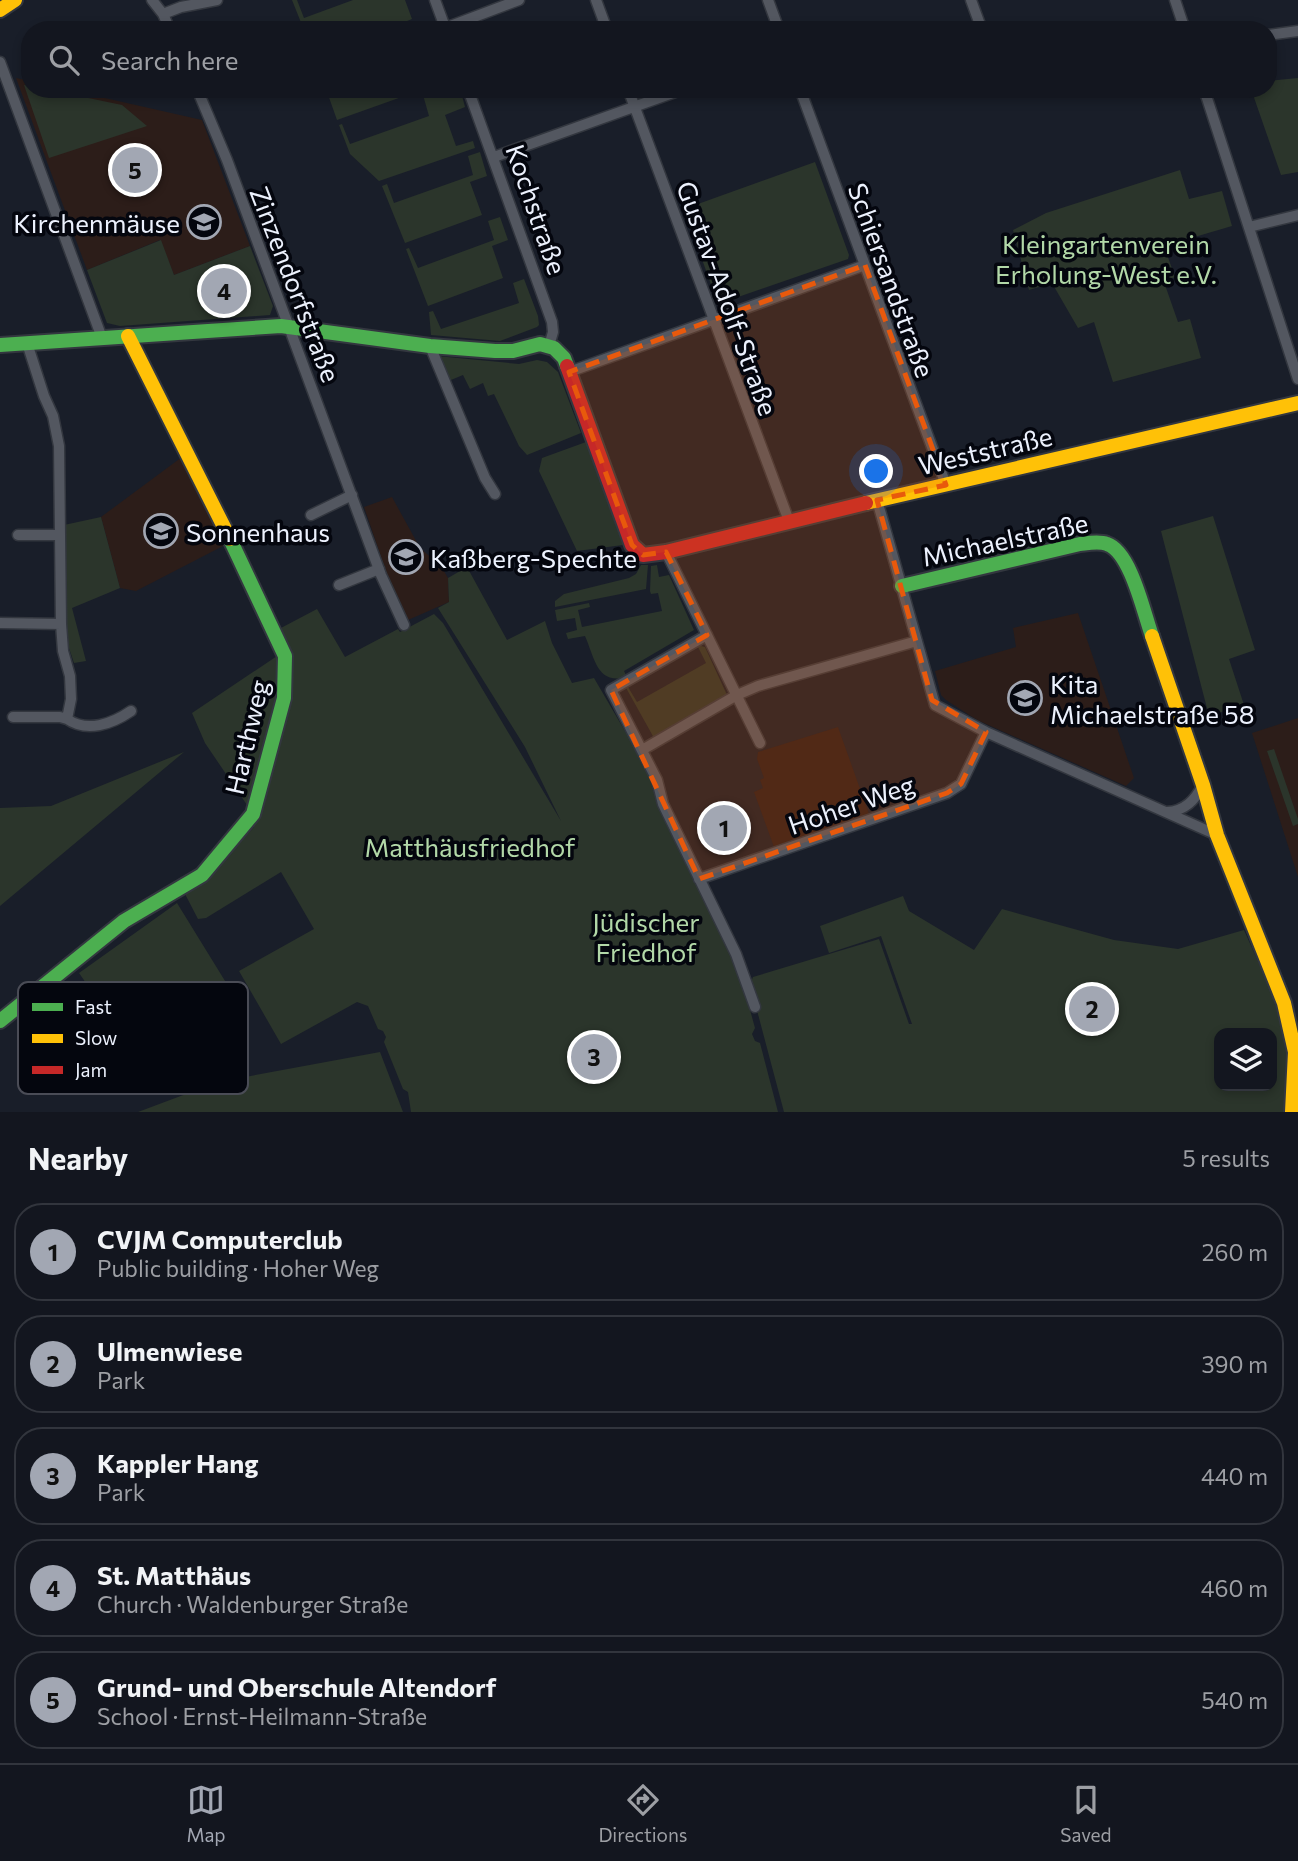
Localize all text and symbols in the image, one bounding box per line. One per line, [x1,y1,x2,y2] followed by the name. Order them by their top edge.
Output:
[21,21,1277,98] search box
[45,41,83,79] icon: search
[101,44,239,75] text: Search here
[500,140,574,278] street label: Kochstraße
[112,144,158,196] pin: 5
[671,177,785,419] street label: Gustav-Adolf-Straße
[842,179,942,381] street label: Schiersandstraße
[244,182,348,386] street label: Zinzendorfstraße
[185,203,223,241] school or university icon: Kirchenmäuse
[13,207,180,238] place label: Kirchenmäuse
[995,228,1217,289] park label: Kleingartenverein Erholung-West e.V.
[201,265,247,317] pin: 4
[915,420,1055,480] street label: Weststraße
[859,454,893,488] your location
[919,506,1091,572] street label: Michaelstraße
[142,512,180,550] school or university icon: Sonnenhaus
[186,516,330,547] place label: Sonnenhaus
[387,538,425,576] school or university icon: Kaßberg-Spechte
[430,542,637,573] place label: Kaßberg-Spechte
[1050,668,1255,729] place label: Kita Michaelstraße 58
[218,677,274,797] street label: Harthweg
[1006,679,1044,717] school or university icon: Kita Michaelstraße 58
[784,768,918,840] street label: Hoher Weg
[701,802,747,854] pin: 1
[365,831,576,862] park label: Matthäusfriedhof
[592,906,700,967] park label: Jüdischer Friedhof
[18,982,248,1094] legend
[1069,983,1115,1035] pin: 2
[75,995,112,1018] text: Fast
[75,1026,117,1049] text: Slow
[1214,1028,1277,1091] map controls
[1214,1028,1277,1091] button: layers
[571,1031,617,1083] pin: 3
[75,1058,107,1081] text: Jam
[28,1139,128,1176] text: Nearby
[1182,1144,1270,1172] text: 5 results
[97,1223,343,1254] text: CVJM Computerclub
[48,1238,58,1266] text: 1
[1202,1238,1268,1266] text: 260 m
[97,1254,379,1282] text: Public building · Hoher Weg
[97,1335,242,1366] text: Ulmenwiese
[46,1350,60,1378] text: 2
[1201,1350,1268,1378] text: 390 m
[97,1366,145,1394] text: Park
[97,1447,259,1478] text: Kappler Hang
[46,1462,60,1490] text: 3
[1201,1462,1268,1490] text: 440 m
[97,1478,145,1506] text: Park
[97,1559,251,1590] text: St. Matthäus
[46,1574,60,1602] text: 4
[1201,1574,1268,1602] text: 460 m
[97,1590,408,1618] text: Church · Waldenburger Straße
[97,1671,496,1702] text: Grund- und Oberschule Altendorf
[46,1686,60,1714] text: 5
[1202,1686,1268,1714] text: 540 m
[97,1702,427,1730] text: School · Ernst-Heilmann-Straße
[186,1781,226,1846] tab: Map
[598,1781,688,1846] tab: Directions
[1060,1781,1112,1846] tab: Saved

